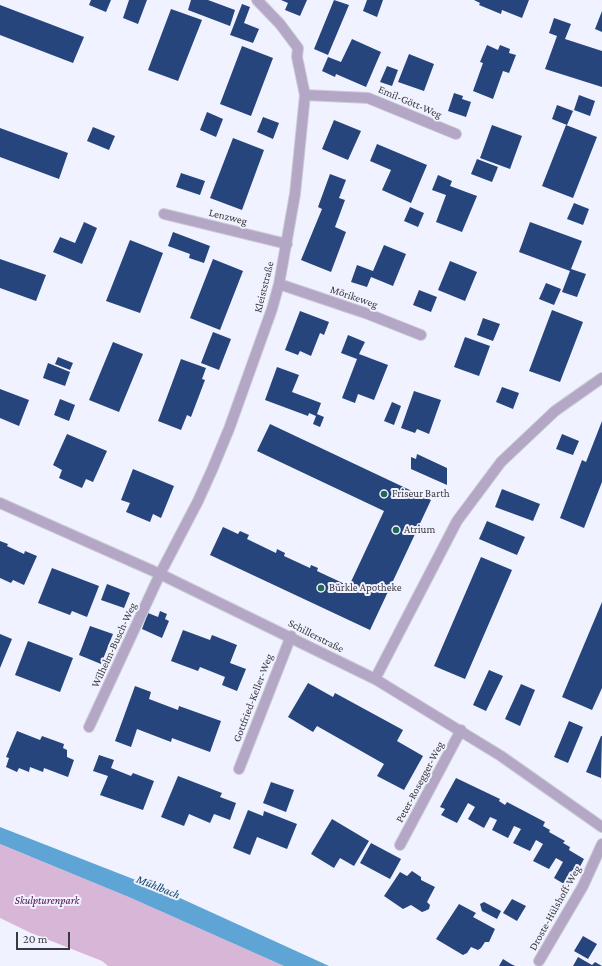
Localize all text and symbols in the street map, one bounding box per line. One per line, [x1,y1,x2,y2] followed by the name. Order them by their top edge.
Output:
[376,83,444,121] street label: Emil-Gött-Weg
[207,206,249,228] street label: Lenzweg
[251,260,277,314] street label: Kleiststraße
[328,283,380,311] street label: Mörikeweg
[392,487,450,501] place label: Friseur Barth
[379,489,389,499] marker: Friseur Barth
[404,523,435,537] place label: Atrium
[391,525,401,535] marker: Atrium
[329,581,402,595] place label: Bürkle Apotheke
[316,583,326,593] marker: Bürkle Apotheke
[89,600,139,690] street label: Wilhelm-Busch-Weg
[286,616,346,656] street label: Schillerstraße
[230,652,276,744] street label: Gottfried-Keller-Weg
[393,739,447,825] street label: Peter-Rosegger-Weg
[526,863,584,953] street label: Droste-Hülshoff-Weg
[134,872,182,902] water label: Mühlbach
[15,894,79,908] park label: Skulpturenpark
[18,924,72,950] scale bar
[23,932,47,946] text: 20 m

